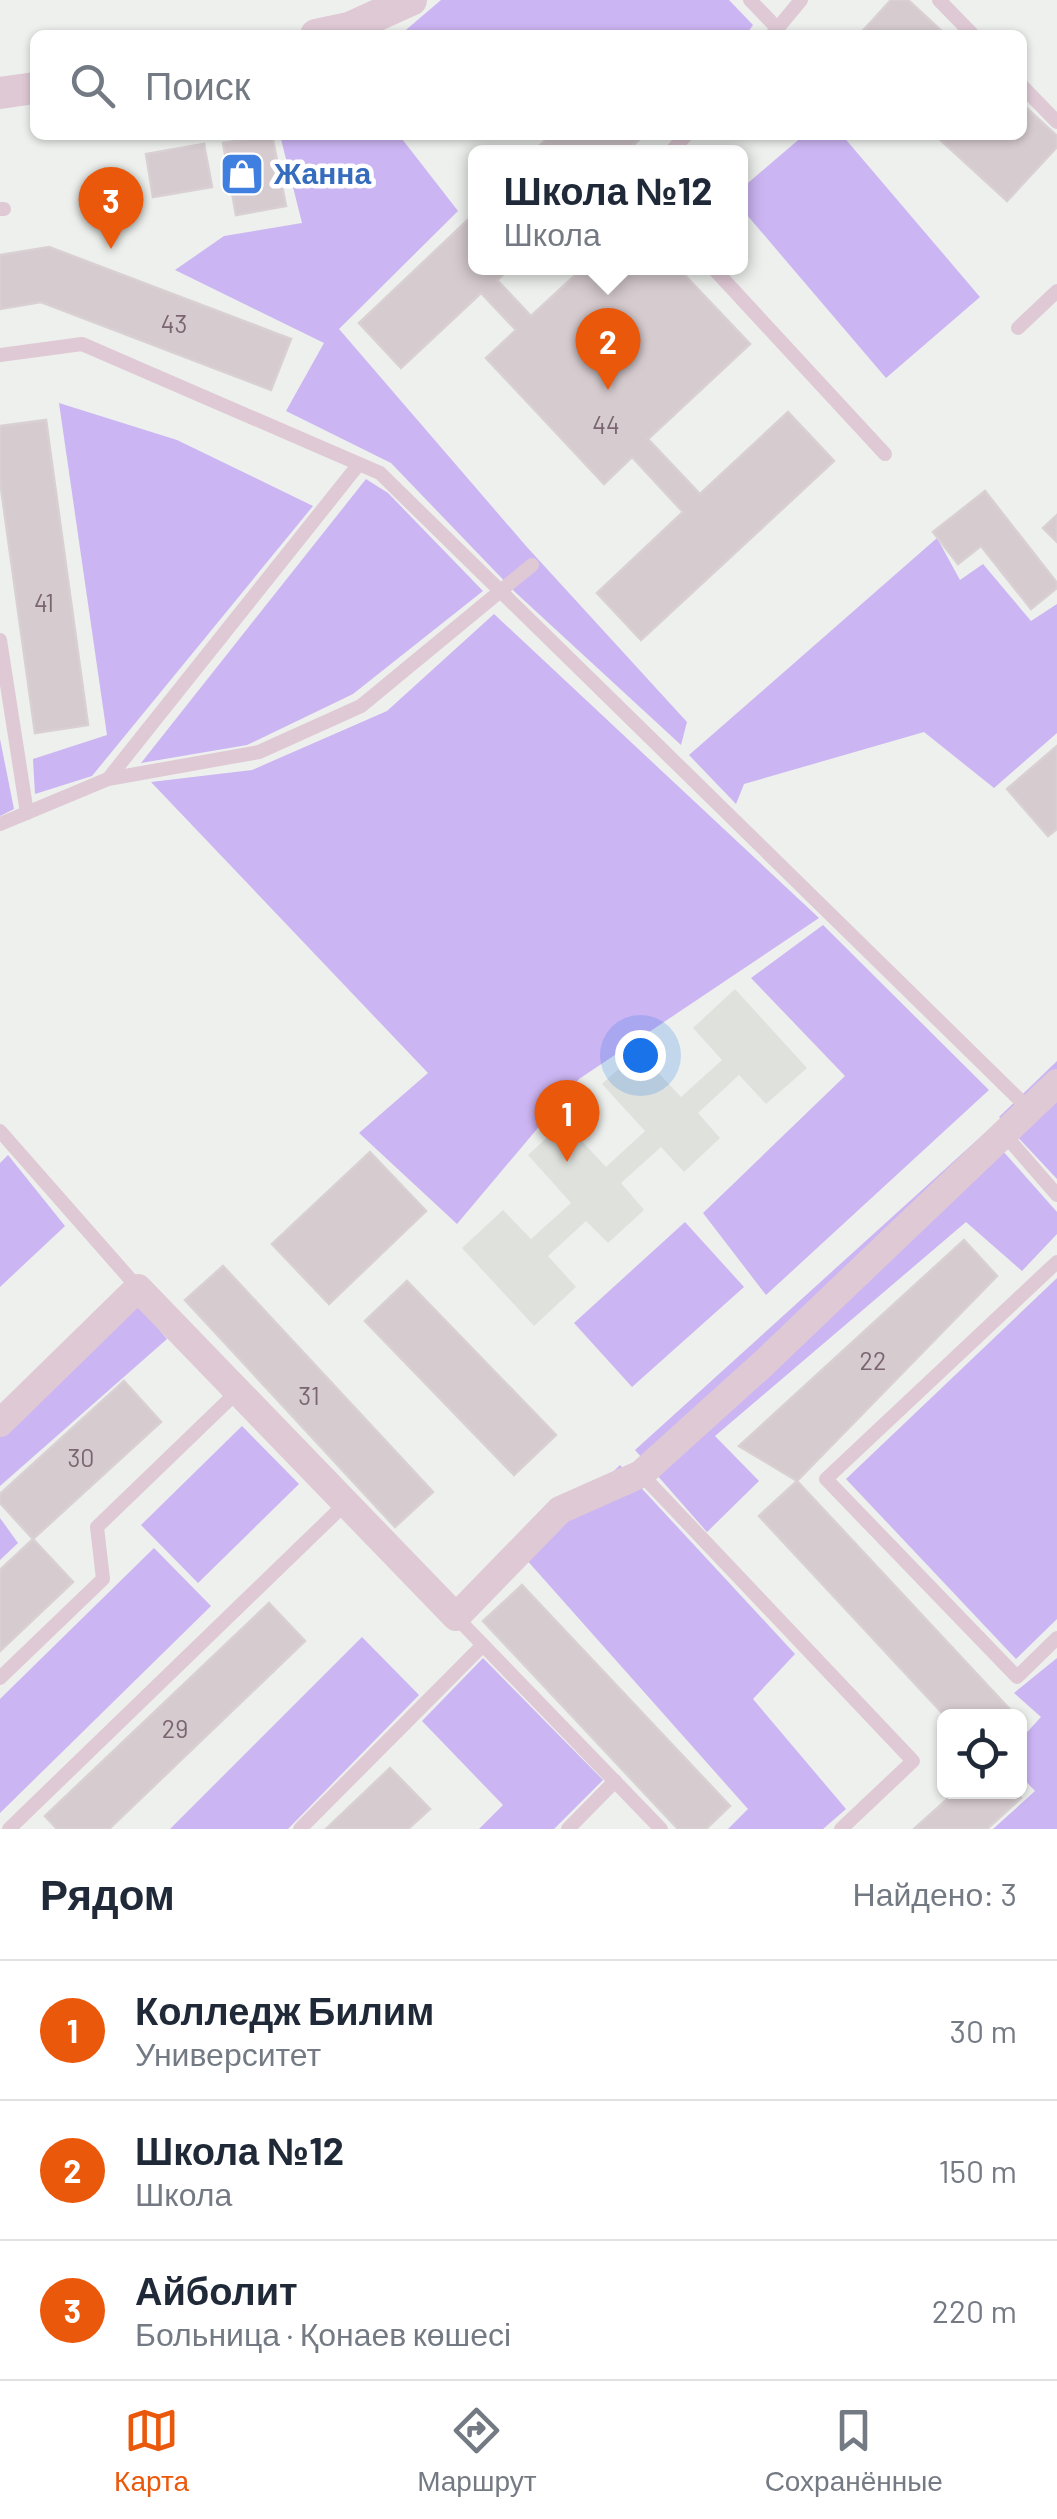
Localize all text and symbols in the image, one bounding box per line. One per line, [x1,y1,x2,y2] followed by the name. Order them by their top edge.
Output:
[30,30,1027,140] search box
[65,58,120,113] icon: search
[145,62,250,108] text: Поиск
[468,145,748,275] popup
[219,151,265,197] shop icon: Жанна
[273,154,371,190] place label: Жанна
[78,166,144,249] pin: 3
[504,167,712,213] text: Школа №12
[504,214,601,252] text: Школа
[161,308,187,338] house number: 43
[576,308,640,390] pin: 2
[592,409,620,439] house number: 44
[34,587,54,617] house number: 41
[615,1030,666,1081] your location
[534,1080,600,1162] pin: 1
[860,1345,886,1375] house number: 22
[298,1380,320,1410] house number: 31
[67,1442,95,1472] house number: 30
[937,1709,1027,1799] map controls
[937,1709,1027,1799] button: locate
[162,1713,188,1743] house number: 29
[40,1868,175,1918] text: Рядом
[853,1874,1017,1912] text: Найдено: 3
[135,1987,434,2033] text: Колледж Билим
[67,2011,78,2049] text: 1
[950,2011,1017,2049] text: 30 m
[135,2034,321,2072] text: Университет
[135,2127,344,2173] text: Школа №12
[64,2151,81,2189] text: 2
[938,2151,1017,2189] text: 150 m
[135,2174,232,2212] text: Школа
[135,2267,298,2313] text: Айболит
[64,2291,81,2329] text: 3
[932,2291,1017,2329] text: 220 m
[135,2314,511,2352] text: Больница · Қонаев көшесі
[114,2403,189,2498] tab: Карта
[417,2403,536,2498] tab: Маршрут
[765,2403,943,2498] tab: Сохранённые

